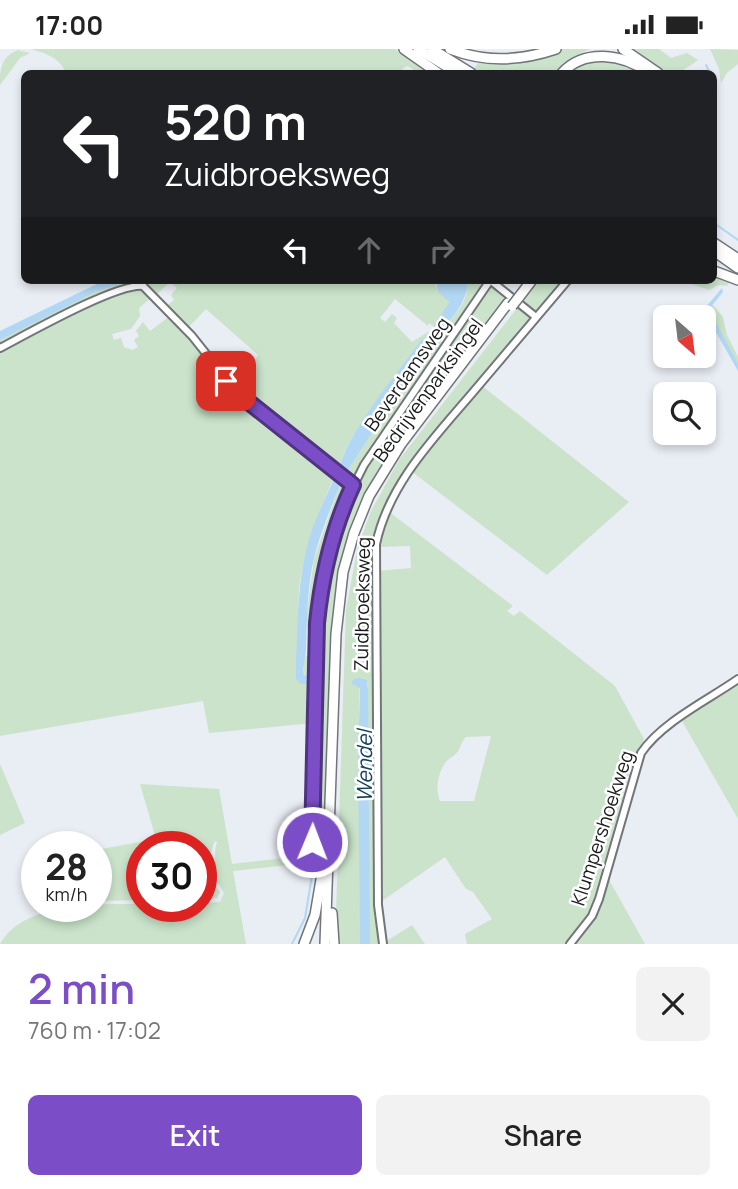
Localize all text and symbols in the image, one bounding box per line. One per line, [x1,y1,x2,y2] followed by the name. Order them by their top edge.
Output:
[35,7,103,43] text: 17:00
[164,88,307,155] text: 520 m
[49,98,140,189] icon: left
[164,152,390,196] text: Zuidbroeksweg
[277,231,315,269] icon: left
[350,231,388,269] icon: ahead
[423,231,461,269] icon: right
[653,305,716,367] north arrow
[653,305,716,445] map controls
[358,312,456,436] street label: Beverdamsweg
[367,313,489,467] street label: Bedrijvenparksingel
[196,351,256,411] pin
[207,362,245,400] icon: arrive
[653,382,716,445] button: search
[348,537,376,671] street label: Zuidbroeksweg
[350,727,378,802] water label: Wendel
[565,747,639,909] street label: Klumpershoekweg
[275,805,349,879] position arrow
[126,831,217,922] speed limit sign: 30
[45,843,88,891] text: 28
[46,882,87,906] text: km/h
[28,959,135,1017] text: 2 min
[636,967,710,1041] button: close
[28,1014,161,1046] text: 760 m · 17:02
[28,1095,362,1175] button: Exit
[376,1095,710,1175] button: Share

